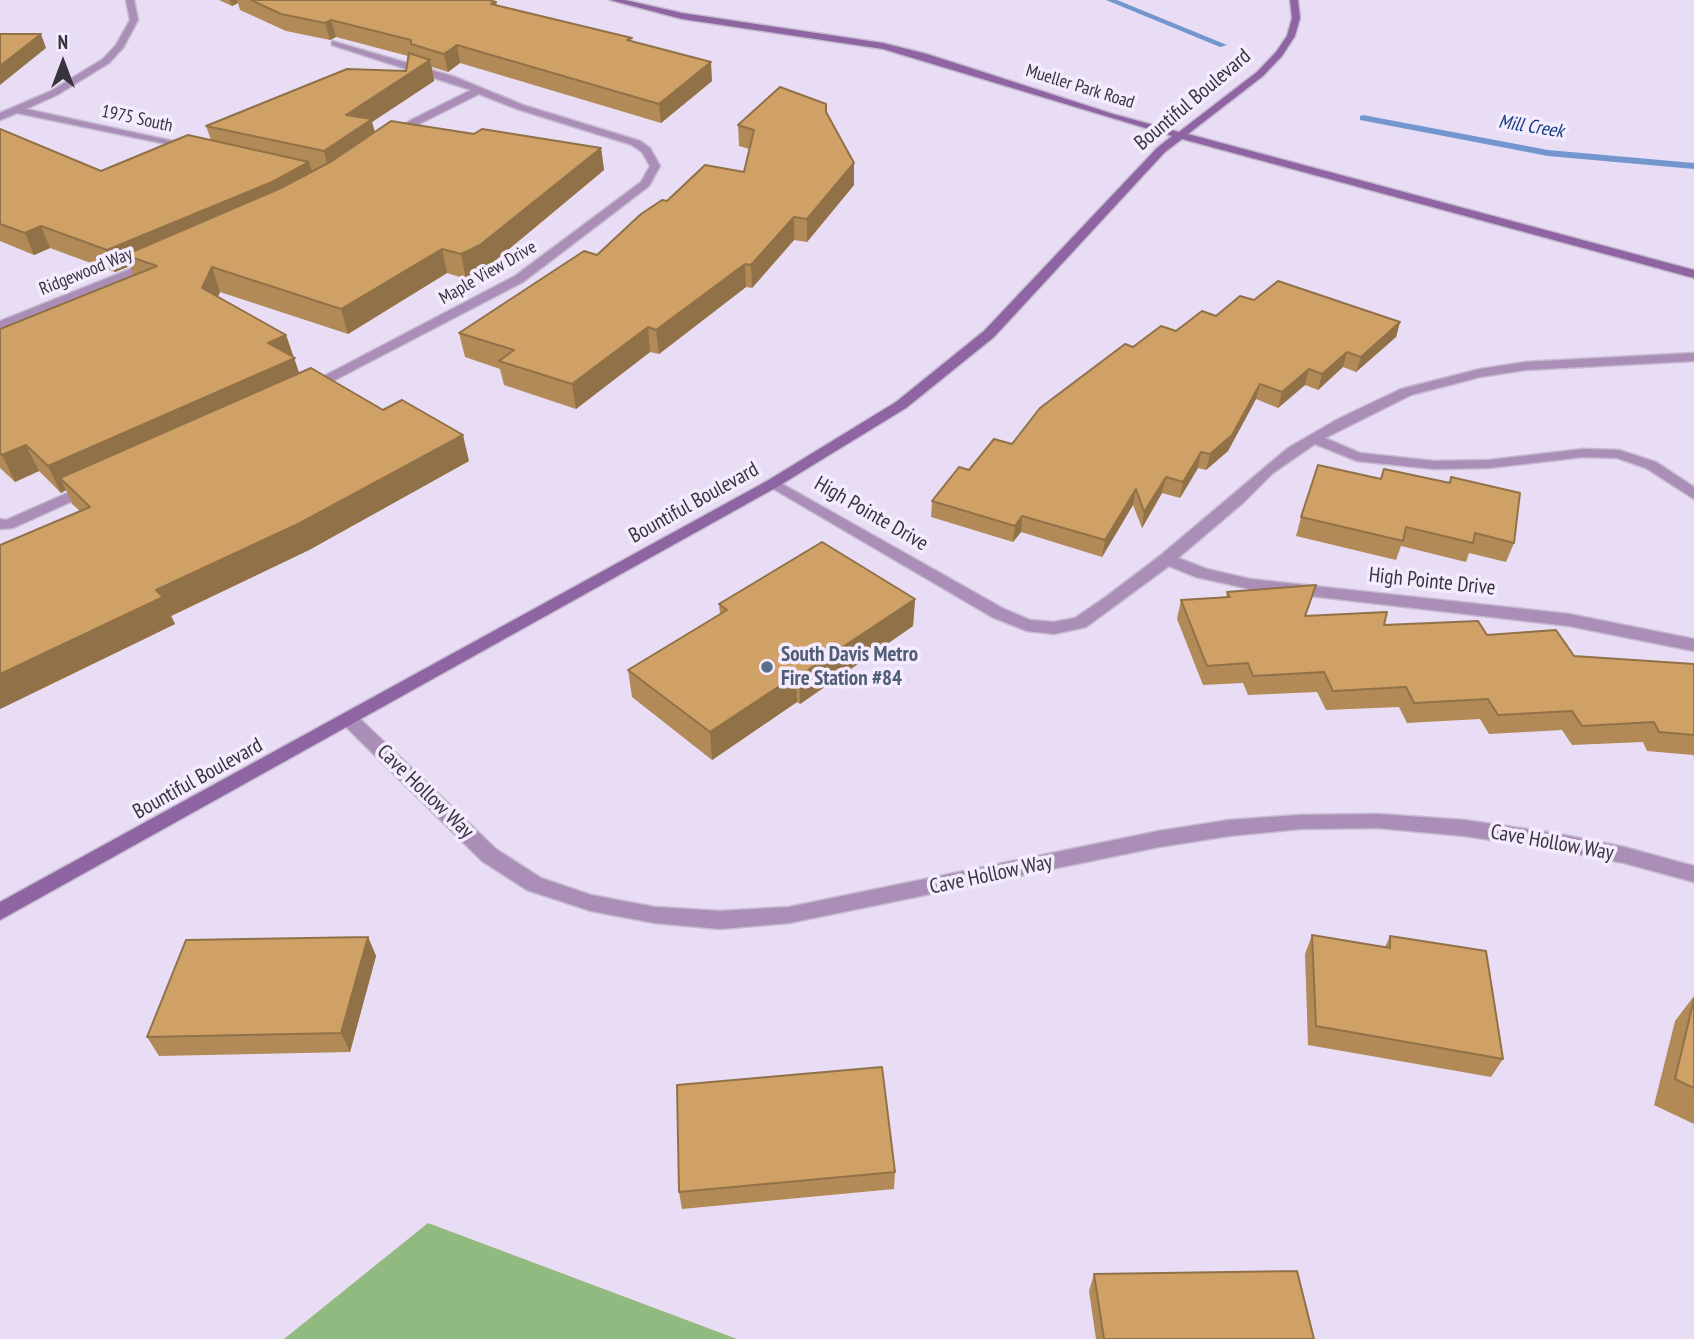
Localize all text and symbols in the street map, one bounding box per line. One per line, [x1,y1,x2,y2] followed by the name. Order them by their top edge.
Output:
[28,28,98,98] north arrow
[58,30,68,54] text: N
[1130,44,1256,156] street label: Bountiful Boulevard
[1023,60,1137,114] street label: Mueller Park Road
[99,101,175,137] street label: 1975 South
[1497,111,1565,143] water label: Mill Creek
[436,236,540,310] street label: Maple View Drive
[36,244,136,300] street label: Ridgewood Way
[625,457,763,549] street label: Bountiful Boulevard
[810,471,932,557] street label: High Pointe Drive
[1367,563,1497,601] street label: High Pointe Drive
[781,642,918,692] place label: South Davis Metro Fire Station #84
[759,659,775,675] marker: South Davis Metro Fire Station #84
[129,733,267,825] street label: Bountiful Boulevard
[371,740,479,844] street label: Cave Hollow Way
[1488,820,1616,866] street label: Cave Hollow Way
[927,850,1055,900] street label: Cave Hollow Way

